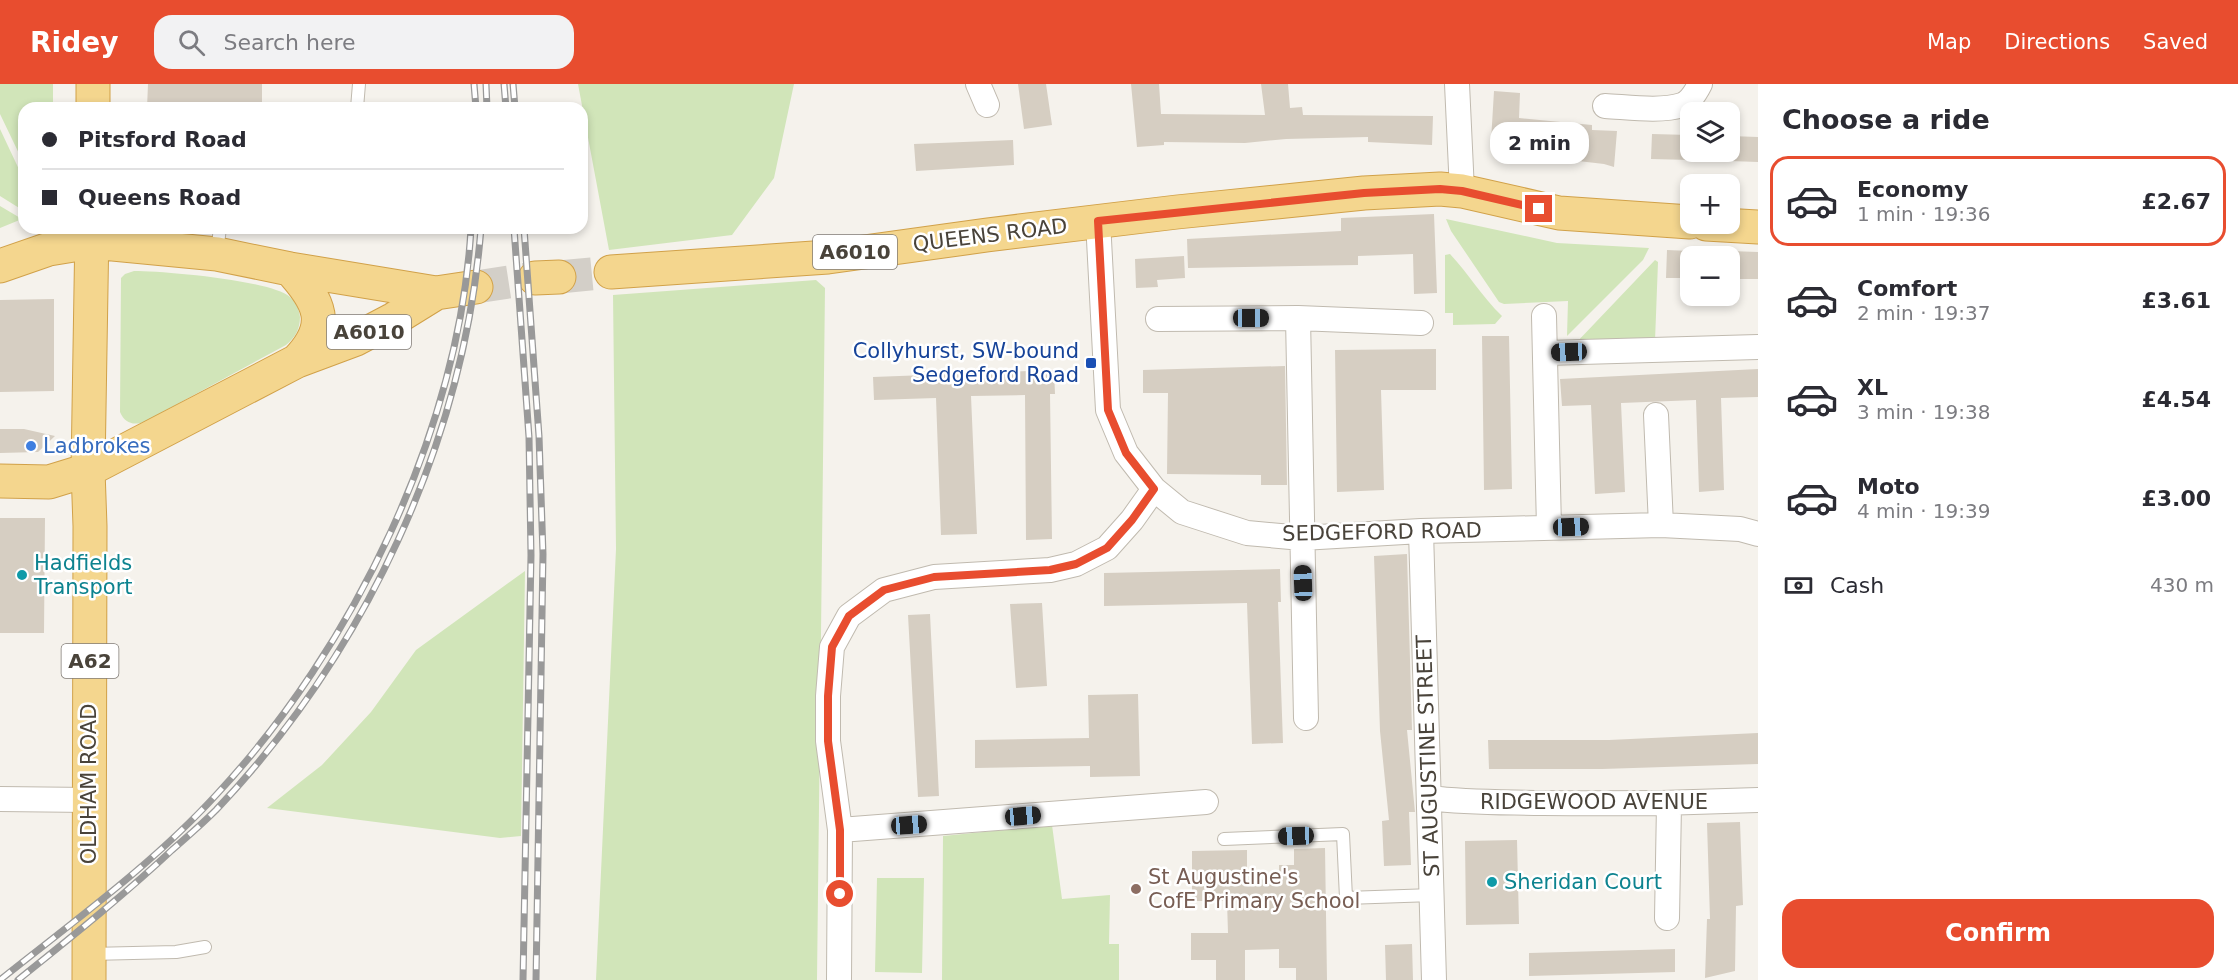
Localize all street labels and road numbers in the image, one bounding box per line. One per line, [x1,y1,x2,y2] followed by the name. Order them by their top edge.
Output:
[911,214,1069,256] street label: QUEENS ROAD
[813,235,897,269] road number: A6010
[327,315,411,349] road number: A6010
[1282,518,1482,546] street label: SEDGEFORD ROAD
[1412,634,1444,878] street label: ST AUGUSTINE STREET
[62,644,118,678] road number: A62
[77,704,101,864] street label: OLDHAM ROAD
[1480,790,1708,814] street label: RIDGEWOOD AVENUE

